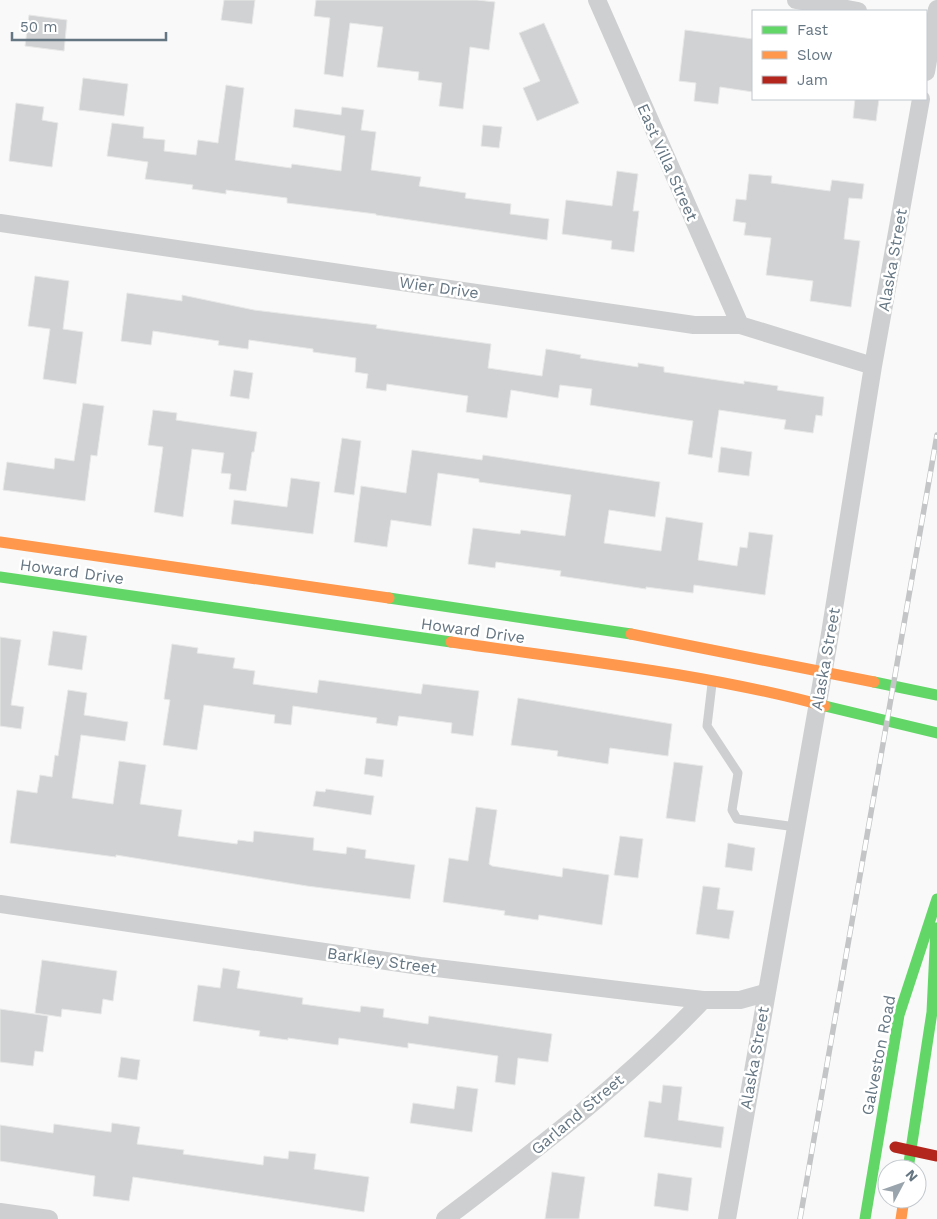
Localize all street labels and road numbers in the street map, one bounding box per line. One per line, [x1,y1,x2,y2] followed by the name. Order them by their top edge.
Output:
[633,101,702,224] street label: East Villa Street
[874,207,911,313] street label: Alaska Street
[398,273,480,302] street label: Wier Drive
[19,555,125,588] street label: Howard Drive
[807,606,844,712] street label: Alaska Street
[420,614,526,647] street label: Howard Drive
[326,943,438,978] street label: Barkley Street
[858,993,899,1117] street label: Galveston Road
[736,1005,773,1111] street label: Alaska Street
[527,1070,628,1159] street label: Garland Street

